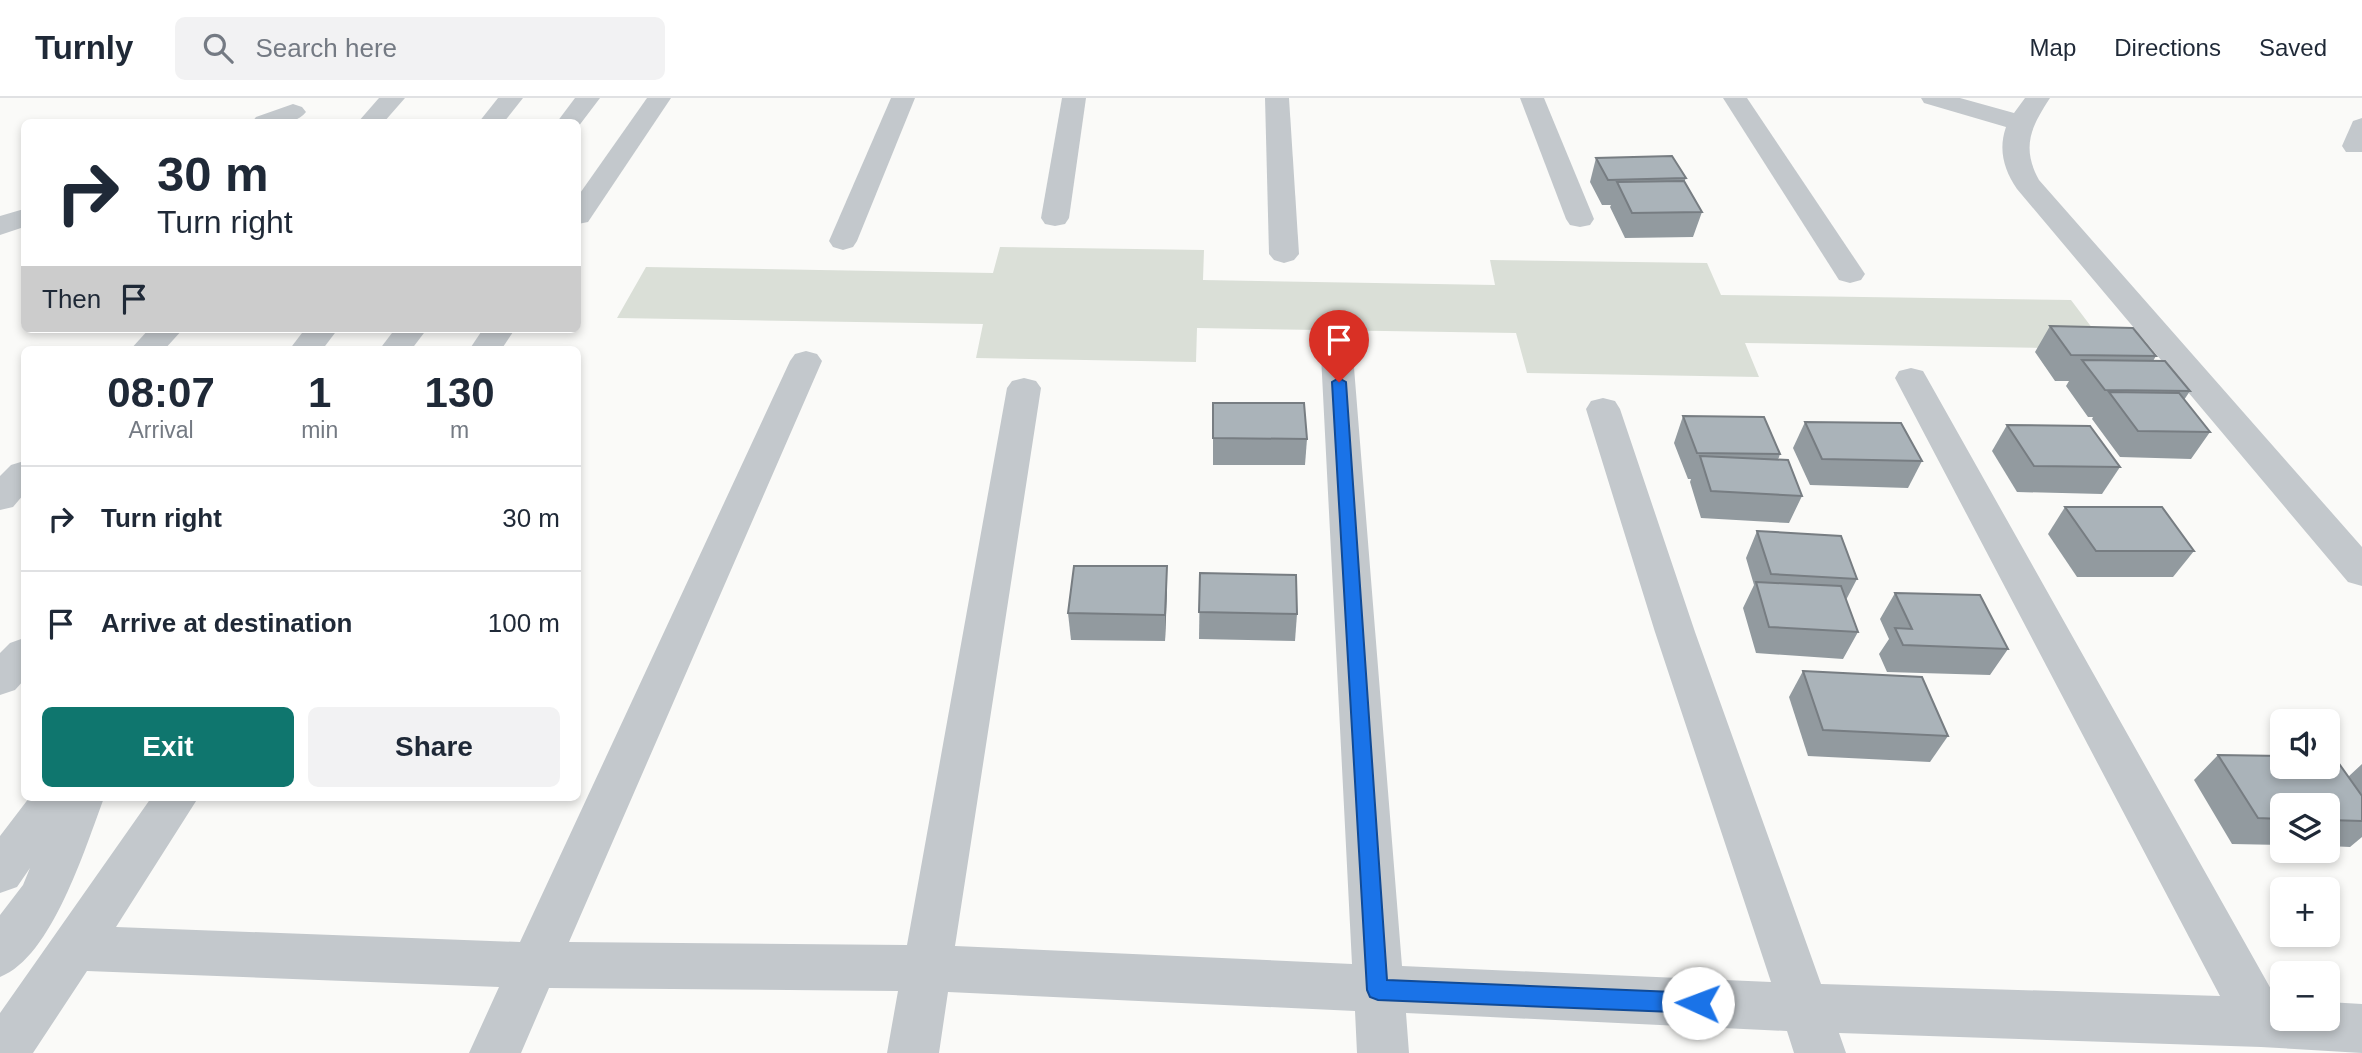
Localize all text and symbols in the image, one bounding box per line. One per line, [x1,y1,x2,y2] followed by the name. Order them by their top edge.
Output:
[175,17,665,80] search box
[35,29,133,66] text: Turnly
[199,29,237,67] icon: search
[255,33,397,63] text: Search here
[2030,34,2076,61] text: Map
[2114,34,2221,61] text: Directions
[2259,34,2327,61] text: Saved
[42,147,133,238] icon: right
[157,147,269,201] text: 30 m
[157,204,293,240] text: Turn right
[115,280,153,318] icon: arrive
[42,284,101,314] text: Then
[1309,310,1369,382] pin
[1320,321,1358,359] icon: arrive
[107,369,215,416] text: 08:07
[308,369,331,416] text: 1
[425,369,495,416] text: 130
[128,417,194,443] text: Arrival
[301,417,338,443] text: min
[450,417,469,443] text: m
[42,500,80,538] icon: right
[101,503,222,533] text: Turn right
[502,503,560,533] text: 30 m
[42,605,80,643] icon: arrive
[101,608,352,638] text: Arrive at destination
[488,608,560,638] text: 100 m
[42,707,294,787] button: Exit
[308,707,560,787] button: Share
[2270,709,2340,1031] map controls
[2270,709,2340,779] button: sound
[2270,793,2340,863] button: layers
[2270,877,2340,947] button: +
[2270,961,2340,1031] button: −
[1661,966,1735,1040] position arrow

